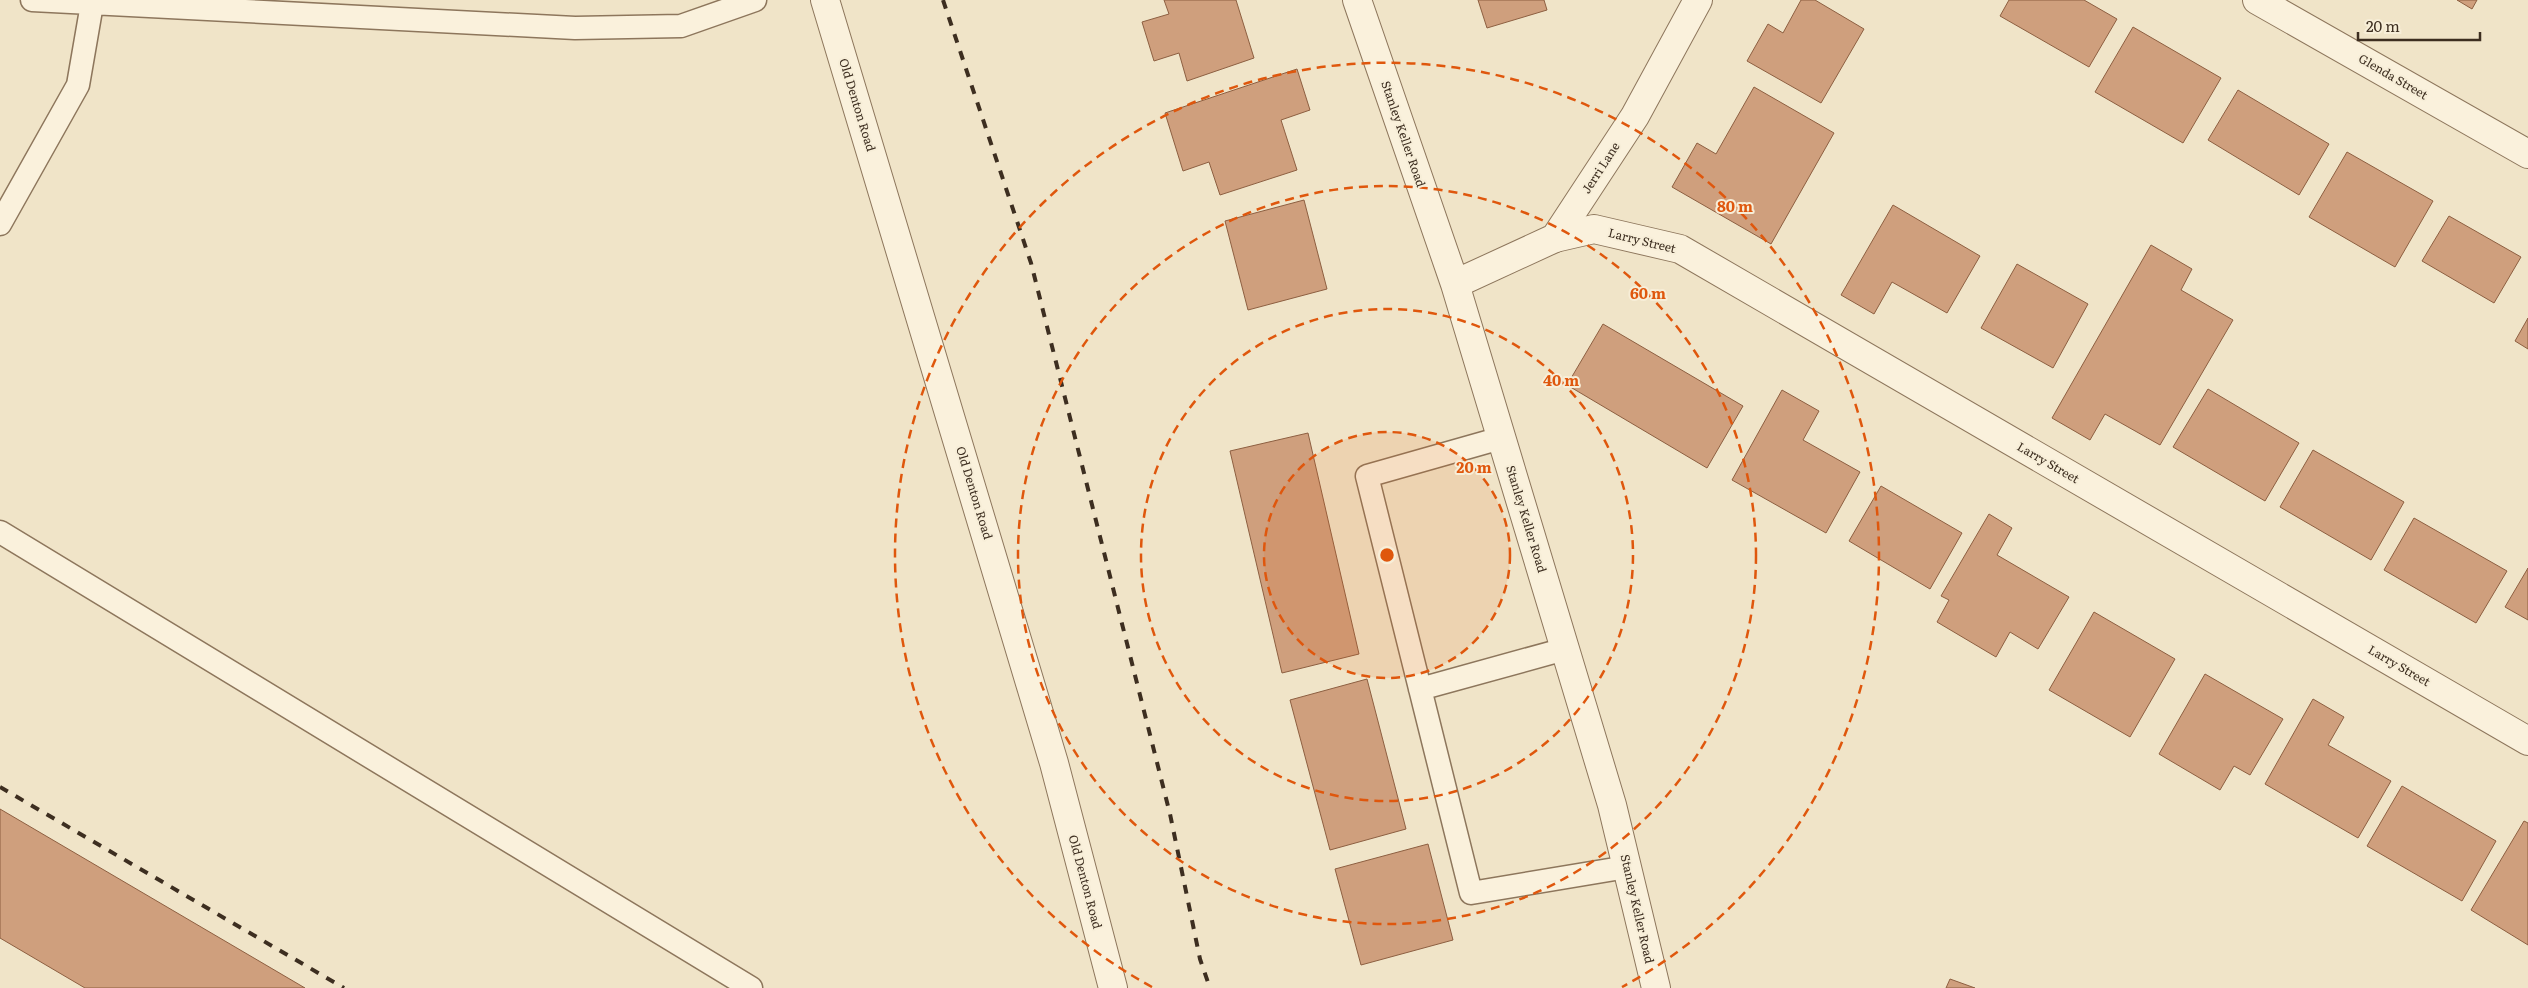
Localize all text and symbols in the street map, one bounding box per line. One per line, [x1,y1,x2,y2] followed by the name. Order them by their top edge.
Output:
[2358,10,2480,42] scale bar
[2366,14,2400,37] text: 20 m
[2355,49,2432,103] street label: Glenda Street
[835,56,881,154] street label: Old Denton Road
[1377,78,1431,190] street label: Stanley Keller Road
[1577,138,1624,197] street label: Jerri Lane
[1717,194,1753,217] text: 80 m
[1607,223,1678,257] street label: Larry Street
[1630,281,1666,304] text: 60 m
[1543,368,1579,391] text: 40 m
[2014,437,2083,487] street label: Larry Street
[952,444,998,542] street label: Old Denton Road
[1456,455,1492,478] text: 20 m
[1502,463,1552,575] street label: Stanley Keller Road
[1378,546,1396,564] centre of rings
[2365,640,2434,690] street label: Larry Street
[1065,833,1107,931] street label: Old Denton Road
[1617,852,1659,966] street label: Stanley Keller Road

